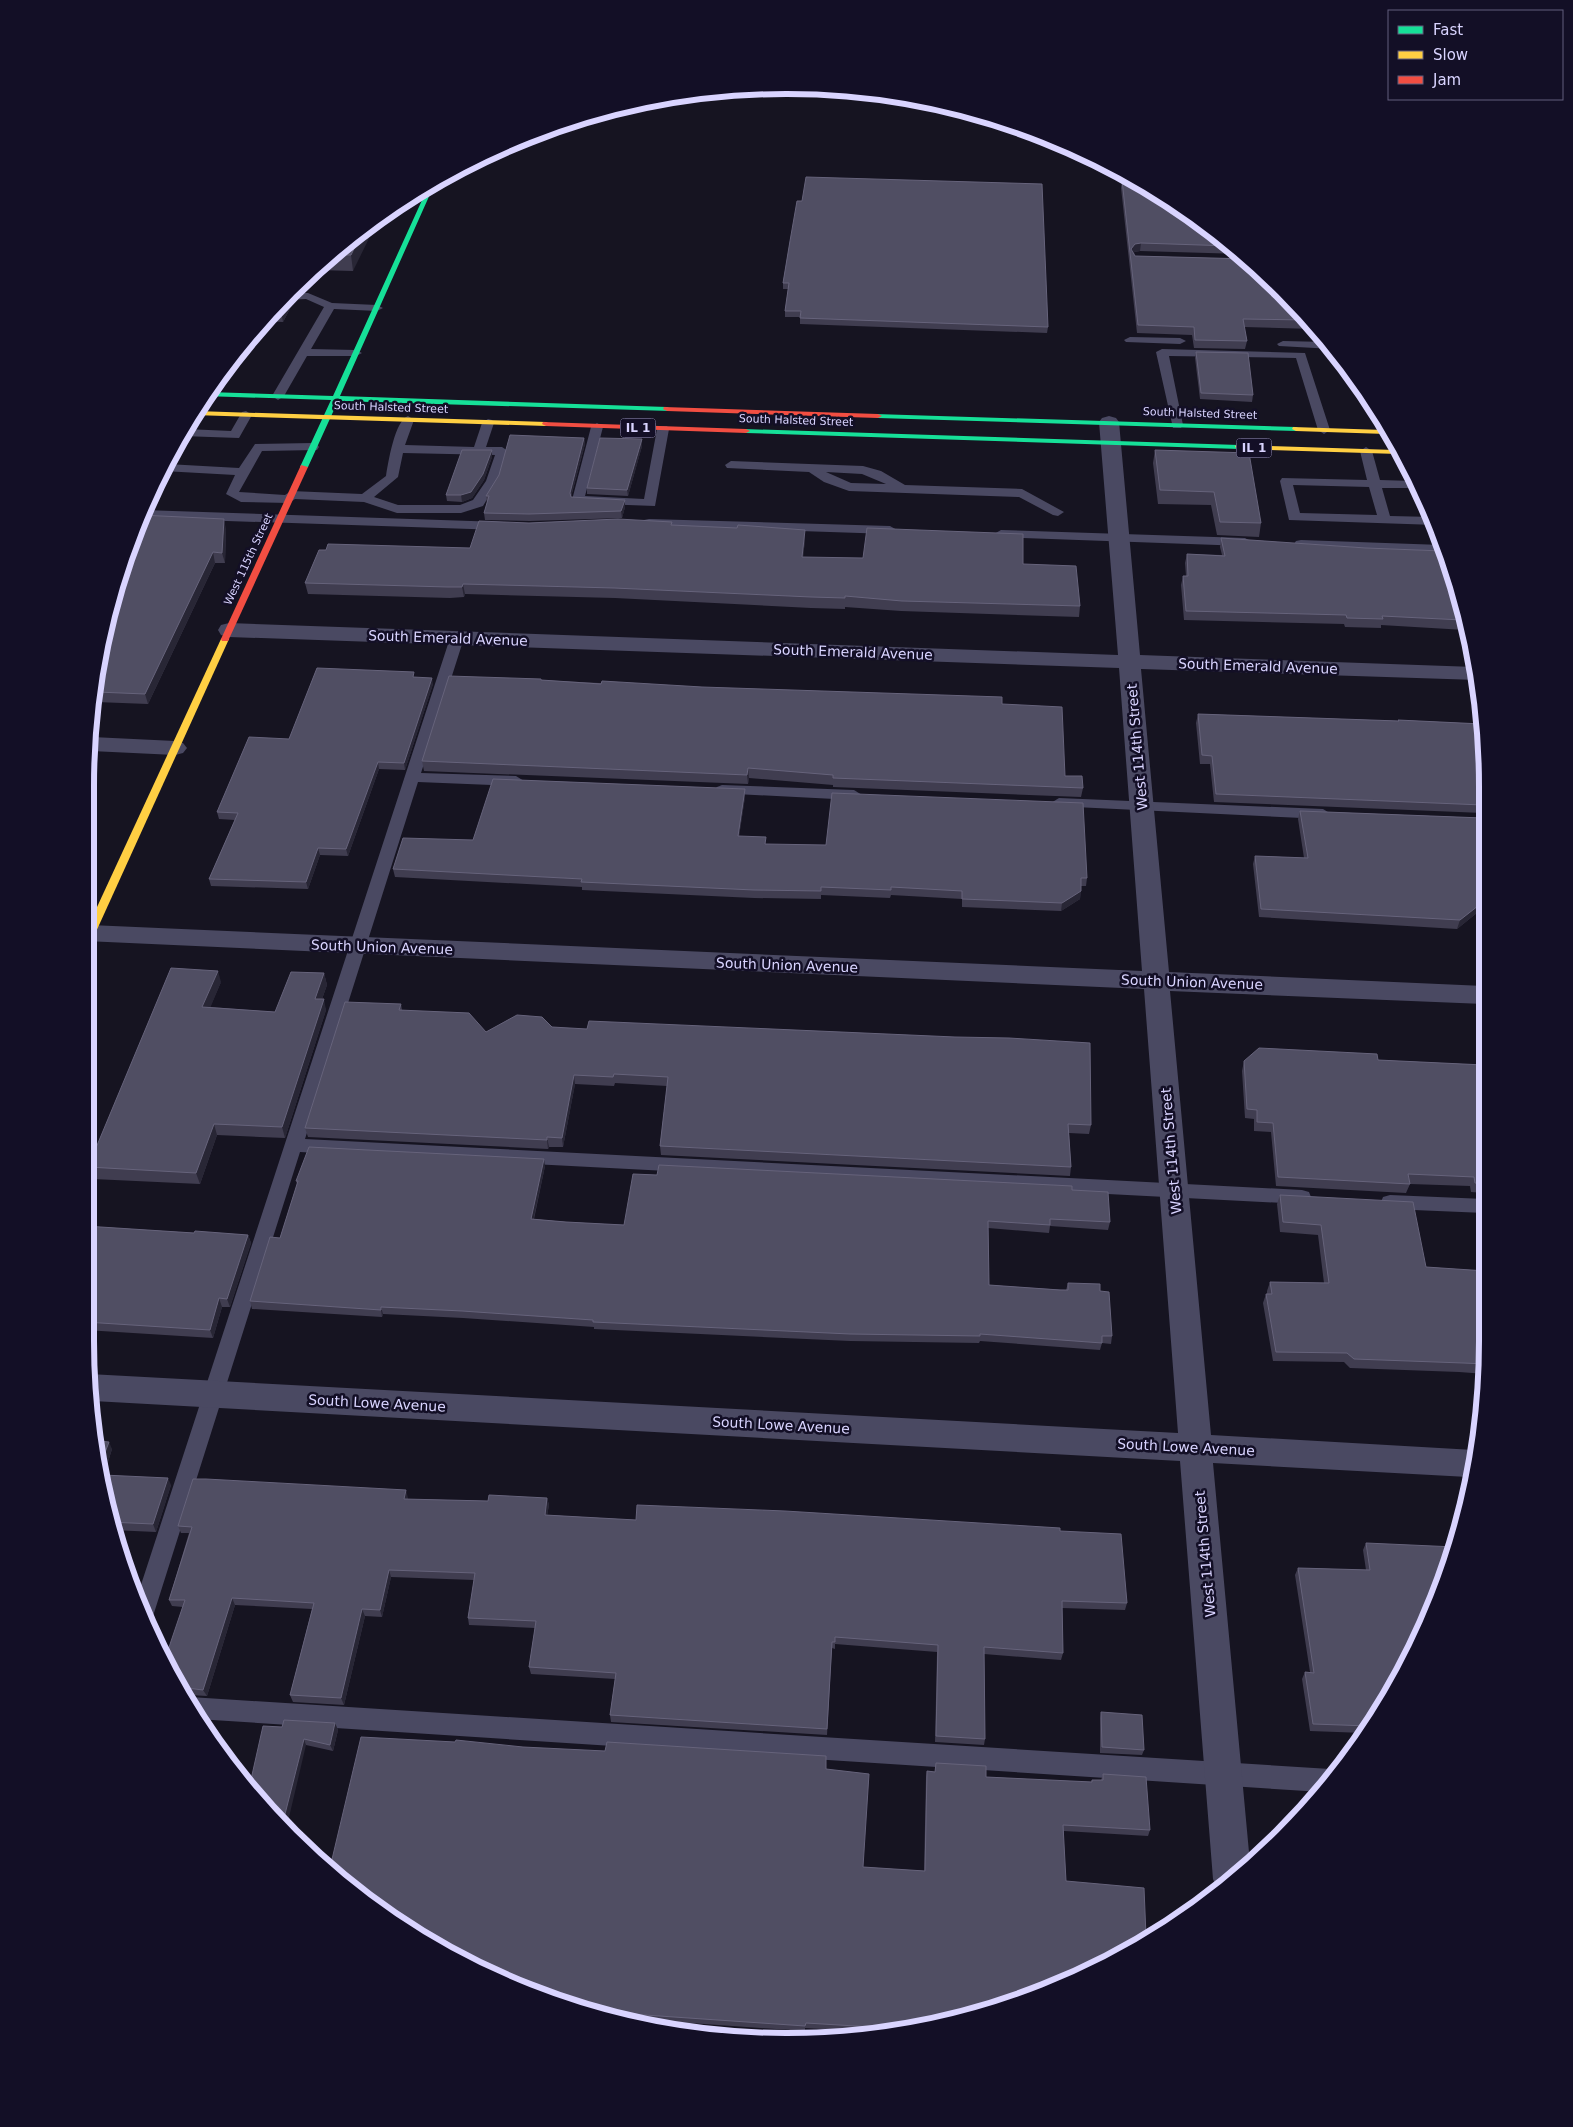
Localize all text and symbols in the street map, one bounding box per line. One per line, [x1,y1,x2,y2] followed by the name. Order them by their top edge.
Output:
[1388,10,1563,100] legend
[1433,21,1463,39] text: Fast
[1433,46,1468,64] text: Slow
[1432,71,1461,89] text: Jam
[334,399,449,416] street label: South Halsted Street
[1143,405,1258,422] street label: South Halsted Street
[739,412,854,429] street label: South Halsted Street
[620,418,656,438] road number: IL 1
[1236,438,1272,458] road number: IL 1
[221,511,276,607] street label: West 115th Street
[368,627,528,649] street label: South Emerald Avenue
[773,641,933,663] street label: South Emerald Avenue
[1178,655,1338,677] street label: South Emerald Avenue
[1123,683,1151,811] street label: West 114th Street
[311,937,453,957] street label: South Union Avenue
[716,955,858,975] street label: South Union Avenue
[1121,972,1263,992] street label: South Union Avenue
[1157,1087,1185,1215] street label: West 114th Street
[308,1391,446,1415] street label: South Lowe Avenue
[712,1413,850,1437] street label: South Lowe Avenue
[1117,1435,1255,1459] street label: South Lowe Avenue
[1191,1490,1219,1618] street label: West 114th Street

